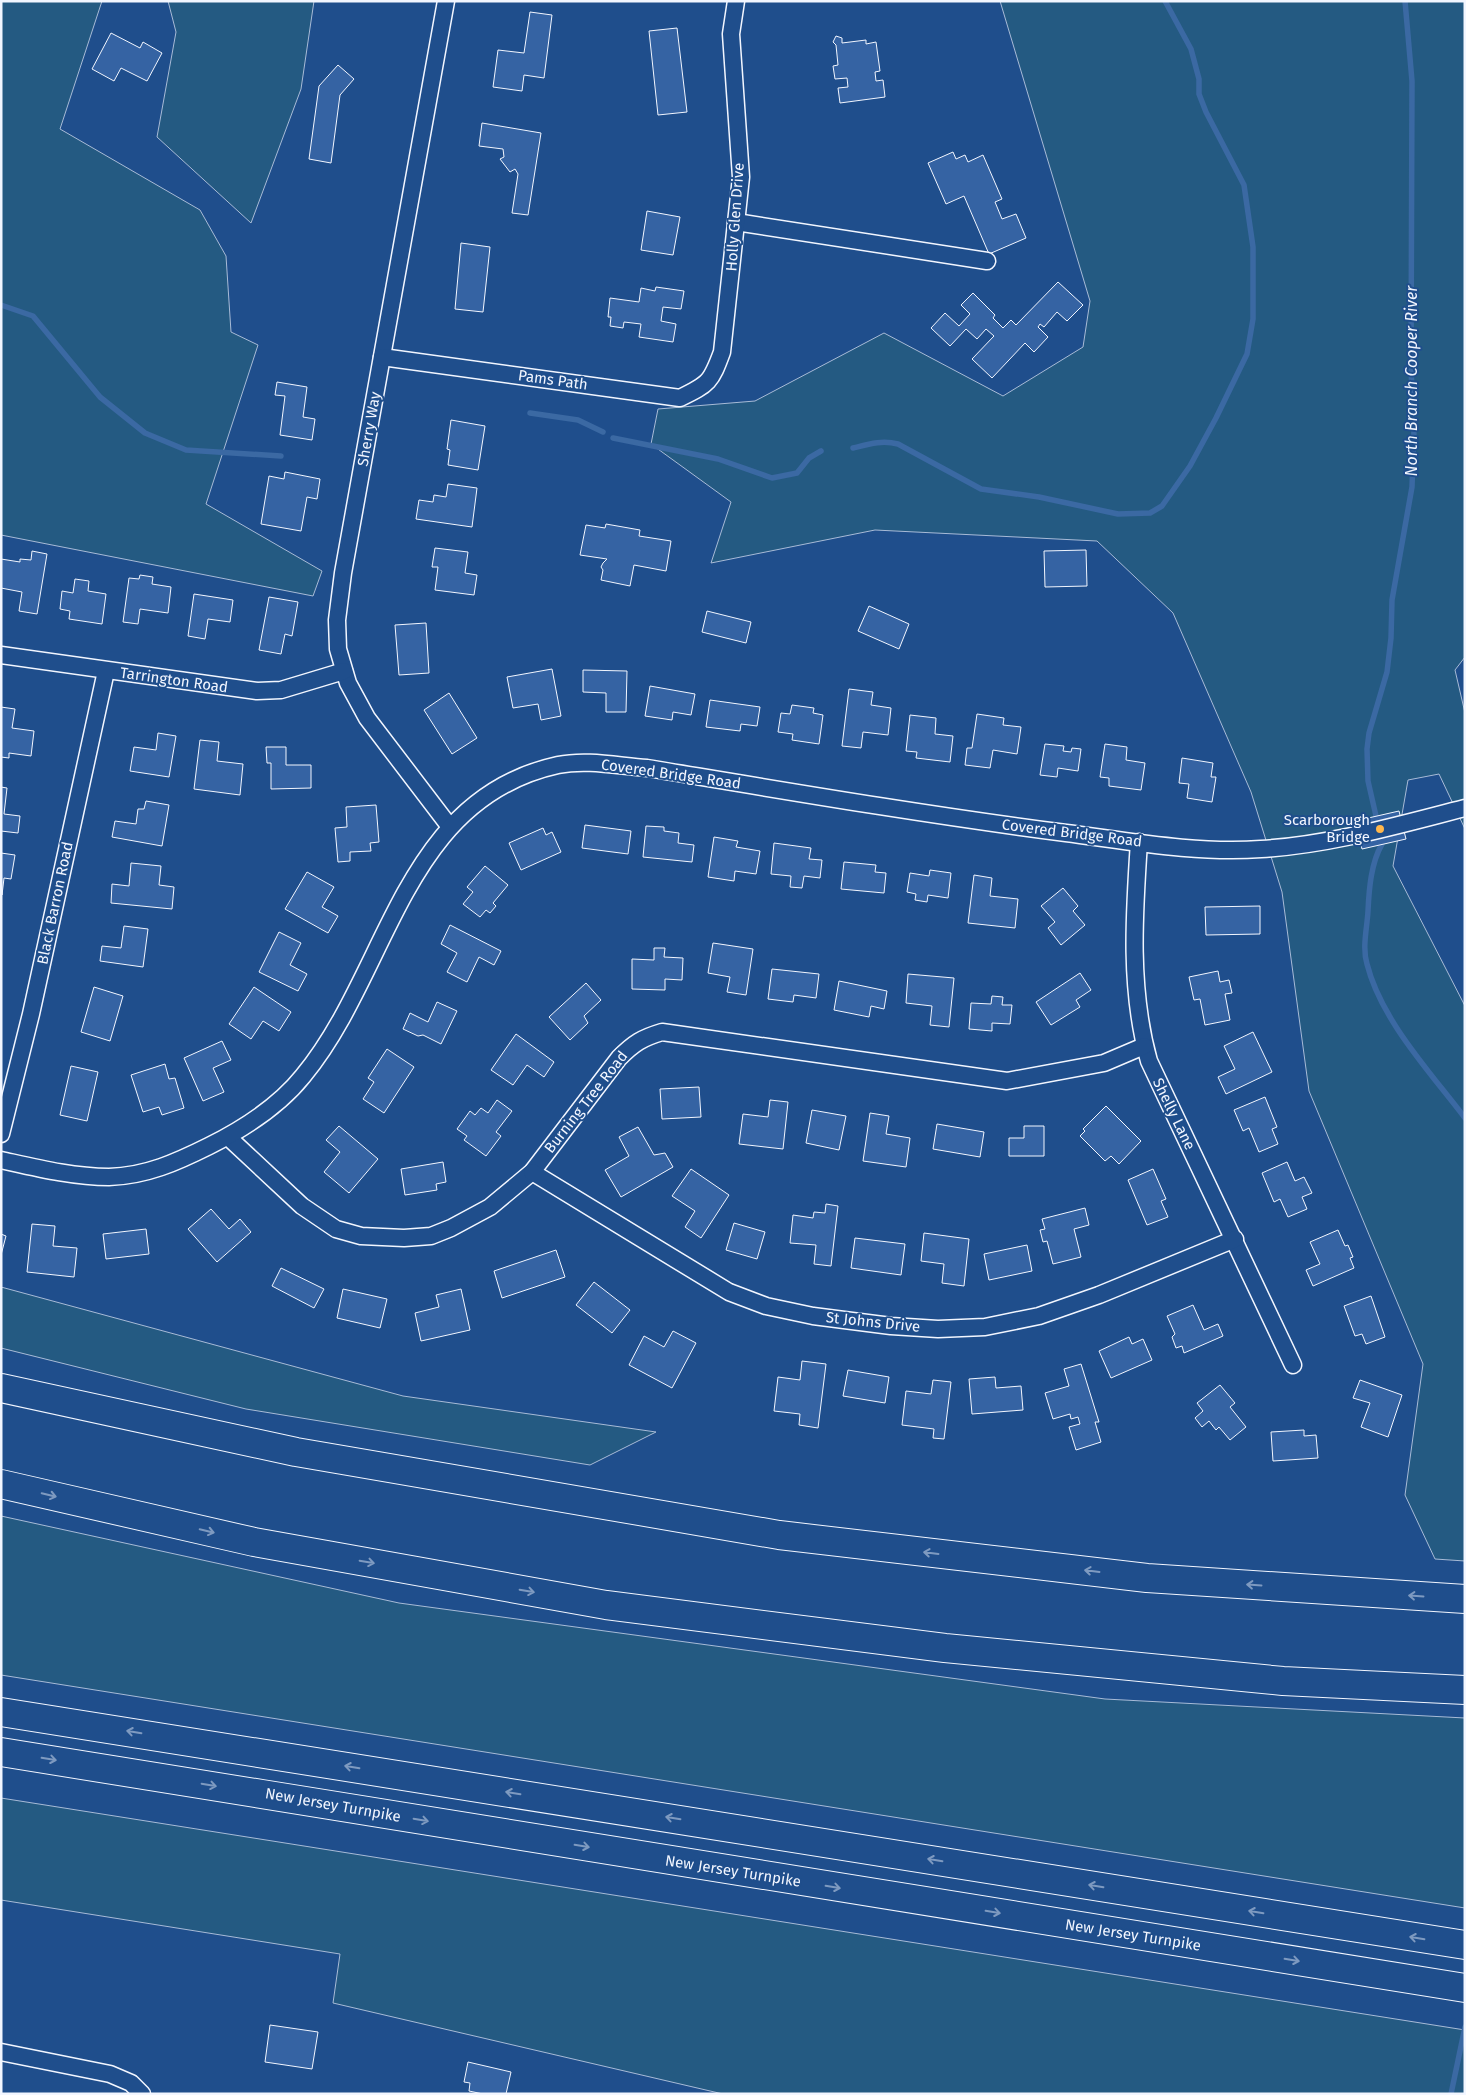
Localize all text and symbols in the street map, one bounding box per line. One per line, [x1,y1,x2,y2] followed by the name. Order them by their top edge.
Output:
[722,162,748,272] street label: Holly Glen Drive
[1402,285,1421,476] water label: North Branch Cooper River
[517,366,589,394] street label: Pams Path
[354,390,385,468] street label: Sherry Way
[119,664,229,696] street label: Tarrington Road
[600,755,742,793] street label: Covered Bridge Road
[1284,811,1370,846] place label: Scarborough Bridge
[1001,815,1143,851] street label: Covered Bridge Road
[1374,823,1386,835] marker: Scarborough Bridge
[33,840,77,966] street label: Black Barron Road
[540,1047,632,1157] street label: Burning Tree Road
[1149,1075,1199,1153] street label: Shelly Lane
[825,1308,921,1336] street label: St Johns Drive
[40,1491,56,1500] one-way arrow
[199,1527,215,1536] one-way arrow
[923,1548,939,1558] one-way arrow
[358,1558,374,1568] one-way arrow
[1084,1566,1100,1576] one-way arrow
[1246,1580,1262,1590] one-way arrow
[518,1586,534,1596] one-way arrow
[1408,1591,1424,1600] one-way arrow
[126,1727,142,1737] one-way arrow
[41,1754,57,1764] one-way arrow
[345,1762,361,1772] one-way arrow
[201,1780,217,1790] one-way arrow
[264,1784,402,1826] street label: New Jersey Turnpike
[505,1787,521,1797] one-way arrow
[666,1813,682,1823] one-way arrow
[413,1815,429,1825] one-way arrow
[573,1842,589,1852] one-way arrow
[664,1851,802,1891] street label: New Jersey Turnpike
[928,1855,944,1865] one-way arrow
[1088,1881,1104,1891] one-way arrow
[825,1882,841,1892] one-way arrow
[1249,1907,1265,1917] one-way arrow
[985,1908,1001,1918] one-way arrow
[1064,1915,1202,1955] street label: New Jersey Turnpike
[1409,1932,1425,1942] one-way arrow
[1284,1956,1300,1966] one-way arrow

